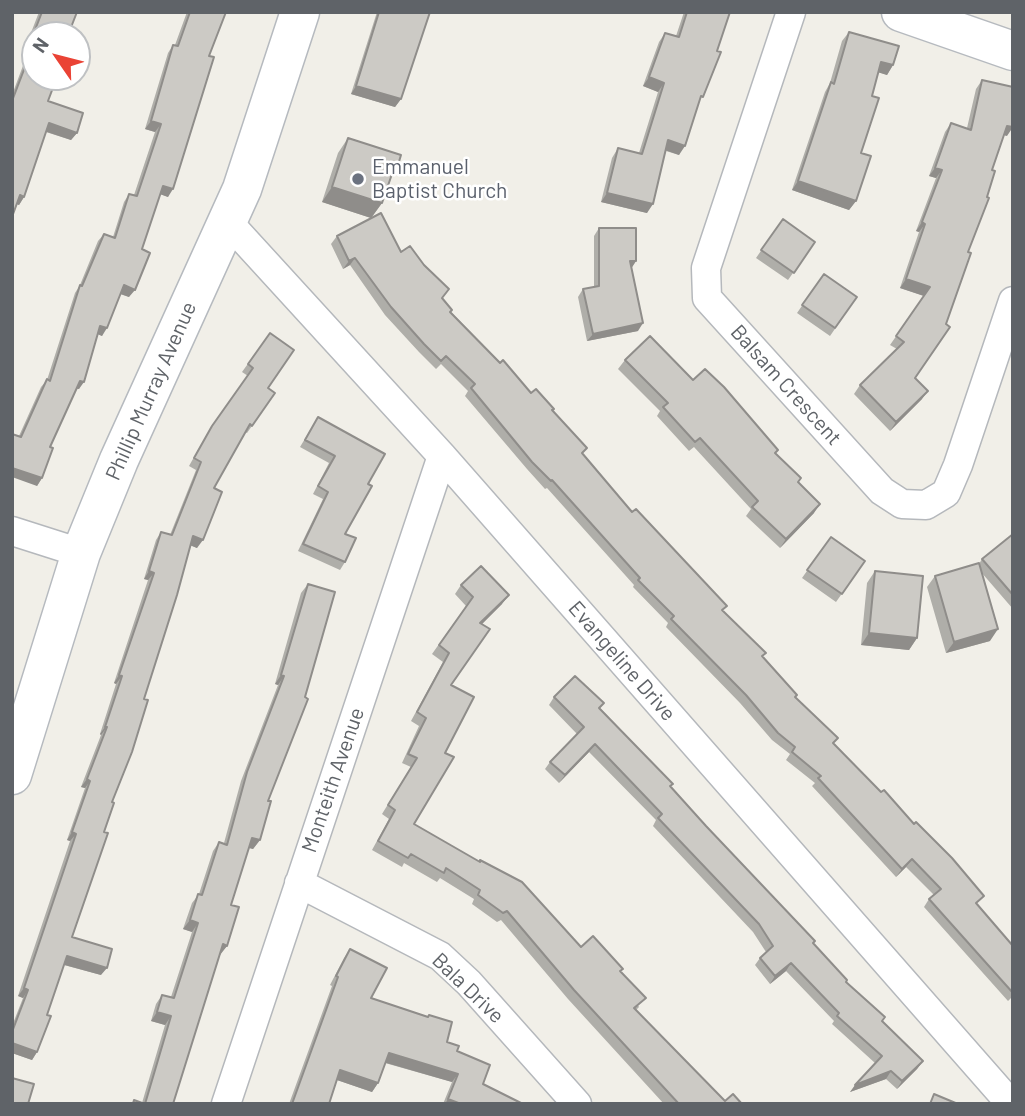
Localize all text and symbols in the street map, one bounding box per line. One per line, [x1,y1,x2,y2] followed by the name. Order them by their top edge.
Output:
[21,21,91,91] north arrow
[27,33,53,57] text: N
[372,154,507,204] place label: Emmanuel Baptist Church
[350,171,366,187] marker: Emmanuel Baptist Church
[100,298,202,484] street label: Phillip Murray Avenue
[725,320,847,450] street label: Balsam Crescent
[563,596,681,726] street label: Evangeline Drive
[296,704,370,856] street label: Monteith Avenue
[427,948,509,1028] street label: Bala Drive

